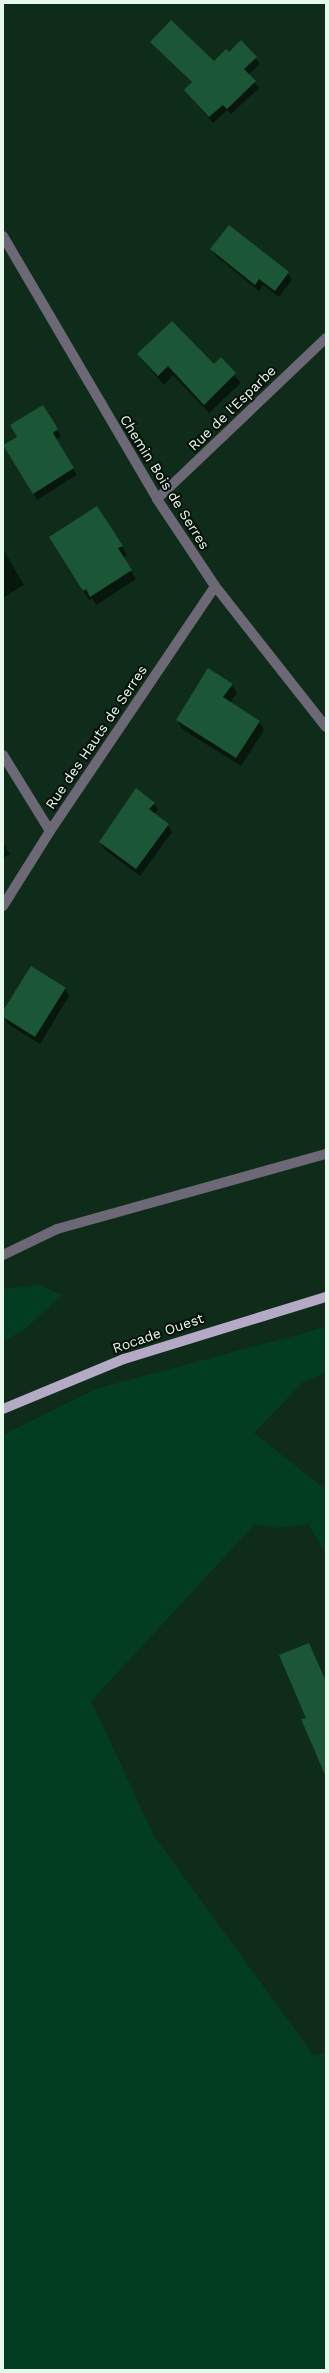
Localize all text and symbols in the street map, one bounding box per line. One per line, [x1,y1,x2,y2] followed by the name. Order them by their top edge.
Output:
[185,362,279,454] street label: Rue de l'Esparbe
[117,412,213,552] street label: Chemin Bois de Serres
[42,662,150,812] street label: Rue des Hauts de Serres
[110,1310,206,1356] street label: Rocade Ouest

